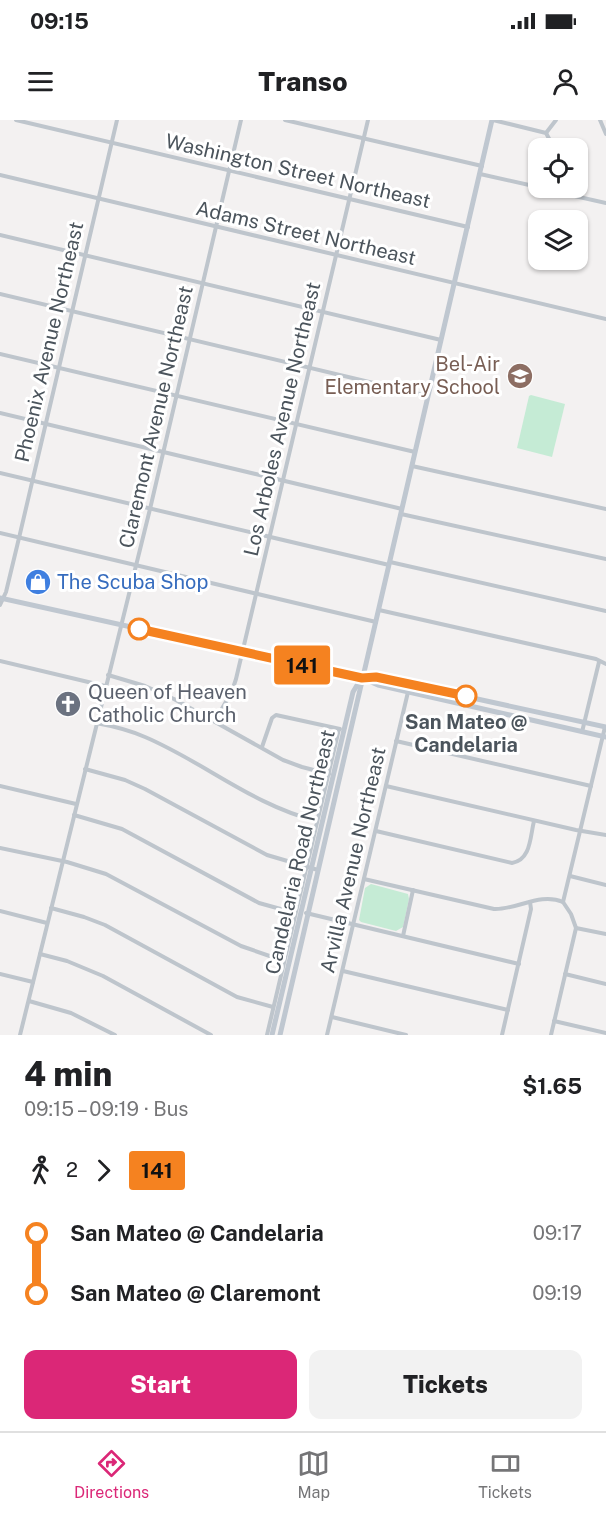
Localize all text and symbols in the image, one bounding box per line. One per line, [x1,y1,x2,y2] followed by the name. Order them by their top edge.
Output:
[30,8,89,34] text: 09:15
[24,65,57,98] icon: menu
[258,65,348,97] text: Transo
[549,65,582,98] icon: person
[163,129,433,213] street label: Washington Street Northeast
[528,138,588,270] map controls
[528,138,588,198] button: locate
[194,196,418,270] street label: Adams Street Northeast
[528,210,588,270] button: layers
[10,220,88,464] street label: Phoenix Avenue Northeast
[239,280,325,558] street label: Los Arboles Avenue Northeast
[114,283,198,551] street label: Claremont Avenue Northeast
[325,352,500,399] place label: Bel-Air Elementary School
[505,361,535,391] school or university icon: Bel-Air Elementary School
[23,567,53,597] shop icon: The Scuba Shop
[57,570,208,594] place label: The Scuba Shop
[128,618,150,640] unlabelled marker
[268,646,336,684] line badge: 141
[286,653,318,678] text: 141
[88,680,247,727] place label: Queen of Heaven Catholic Church
[455,685,477,707] marker: San Mateo @ Candelaria
[53,689,83,719] church icon: Queen of Heaven Catholic Church
[405,710,527,757] place label: San Mateo @ Candelaria
[260,727,340,977] street label: Candelaria Road Northeast
[315,745,391,975] street label: Arvilla Avenue Northeast
[24,1055,112,1093] text: 4 min
[522,1073,582,1099] text: $1.65
[24,1097,188,1121] text: 09:15 – 09:19 · Bus
[24,1154,57,1187] icon: walk
[87,1154,120,1187] icon: forward
[66,1158,78,1182] text: 2
[141,1158,173,1183] text: 141
[70,1220,324,1246] text: San Mateo @ Candelaria
[533,1221,582,1245] text: 09:17
[70,1280,321,1306] text: San Mateo @ Claremont
[532,1281,582,1305] text: 09:19
[24,1350,297,1419] button: Start
[309,1350,582,1419] button: Tickets
[74,1447,149,1502] tab: Directions
[297,1447,330,1502] tab: Map
[478,1447,532,1502] tab: Tickets

